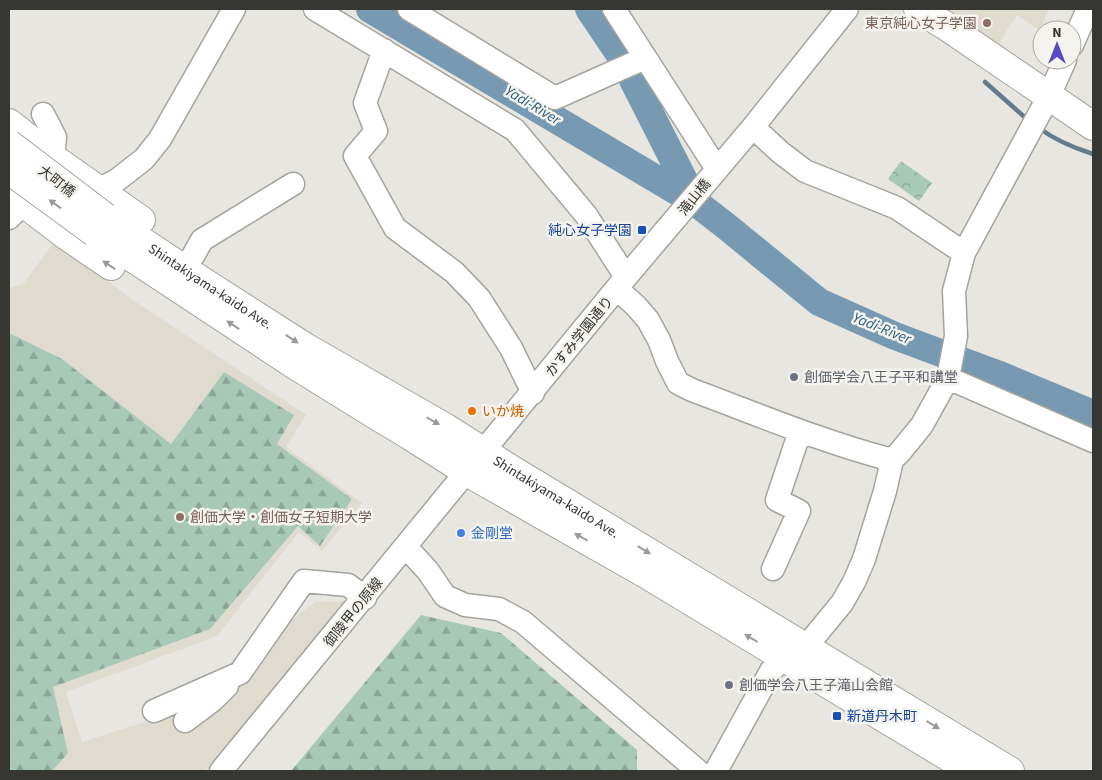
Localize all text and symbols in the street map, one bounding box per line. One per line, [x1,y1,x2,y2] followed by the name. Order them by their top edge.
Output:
[865,14,977,34] place label: 東京純心女子学園
[981,17,993,29] marker: 東京純心女子学園
[1032,20,1082,70] north arrow
[1052,23,1062,43] text: N
[501,81,565,131] water label: Yadi-River
[34,161,79,202] street label: 大町橋
[674,175,716,220] street label: 滝山橋
[48,199,62,209] one-way arrow
[548,221,632,241] place label: 純心女子学園
[636,224,648,236] marker: 純心女子学園
[144,239,276,335] street label: Shintakiyama-kaido Ave.
[102,260,116,270] one-way arrow
[541,292,618,381] street label: かすみ学園通り
[849,307,915,350] water label: Yadi-River
[226,320,240,330] one-way arrow
[286,334,299,344] one-way arrow
[804,368,958,388] place label: 創価学会八王子平和講堂
[788,371,800,383] marker: 創価学会八王子平和講堂
[482,402,524,422] place label: いか焼
[466,405,478,417] marker: いか焼
[426,416,439,425] one-way arrow
[489,451,623,543] street label: Shintakiyama-kaido Ave.
[190,508,372,528] place label: 創価大学・創価女子短期大学
[174,511,186,523] marker: 創価大学・創価女子短期大学
[471,524,513,544] place label: 金剛堂
[455,527,467,539] marker: 金剛堂
[574,533,587,542] one-way arrow
[637,546,651,555] one-way arrow
[320,574,388,652] street label: 御陵甲の原線
[744,633,757,642] one-way arrow
[739,676,893,696] place label: 創価学会八王子滝山会館
[723,679,735,691] marker: 創価学会八王子滝山会館
[847,707,917,727] place label: 新道丹木町
[831,710,843,722] marker: 新道丹木町
[926,720,939,729] one-way arrow

